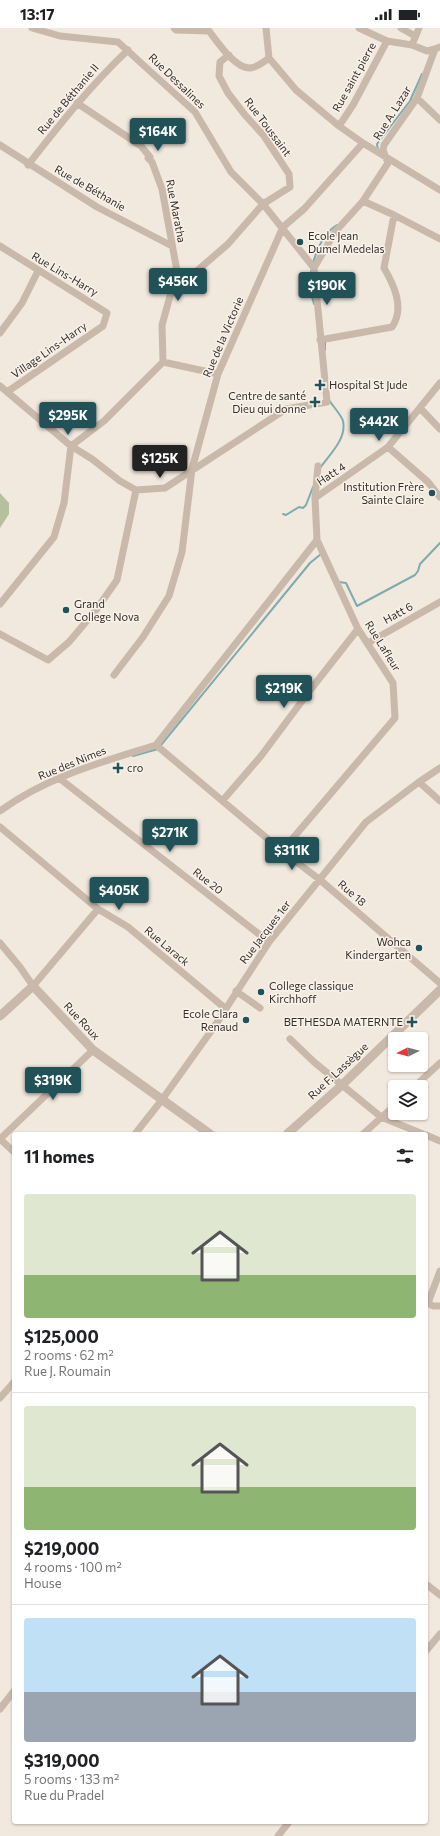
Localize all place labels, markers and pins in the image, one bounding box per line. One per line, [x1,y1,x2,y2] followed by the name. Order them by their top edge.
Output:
[130,118,186,152] pin: $164K
[308,229,385,255] place label: Ecole Jean Dumel Medelas
[295,237,305,247] marker: Ecole Jean Dumel Medelas
[150,268,206,302] pin: $456K
[299,272,355,306] pin: $190K
[329,378,408,392] place label: Hospital St Jude
[314,379,326,391] marker: Hospital St Jude
[228,389,306,415] place label: Centre de santé Dieu qui donne
[309,396,321,408] marker: Centre de santé Dieu qui donne
[40,402,96,436] pin: $295K
[351,408,407,442] pin: $442K
[132,445,188,479] pin: $125K
[343,480,424,506] place label: Institution Frère Sainte Claire
[427,488,437,498] marker: Institution Frère Sainte Claire
[74,597,139,623] place label: Grand College Nova
[61,605,71,615] marker: Grand College Nova
[256,675,312,709] pin: $219K
[127,761,144,774] place label: cro
[112,762,124,774] marker: cro
[142,819,198,853] pin: $271K
[264,837,320,871] pin: $311K
[91,877,147,911] pin: $405K
[345,935,411,961] place label: Wohca Kindergarten
[414,943,424,953] marker: Wohca Kindergarten
[269,979,354,1005] place label: College classique Kirchhoff
[256,987,266,997] marker: College classique Kirchhoff
[183,1007,238,1033] place label: Ecole Clara Renaud
[241,1015,251,1025] marker: Ecole Clara Renaud
[284,1015,403,1028] place label: BETHESDA MATERNTE
[406,1016,418,1028] marker: BETHESDA MATERNTE
[25,1067,81,1101] pin: $319K

